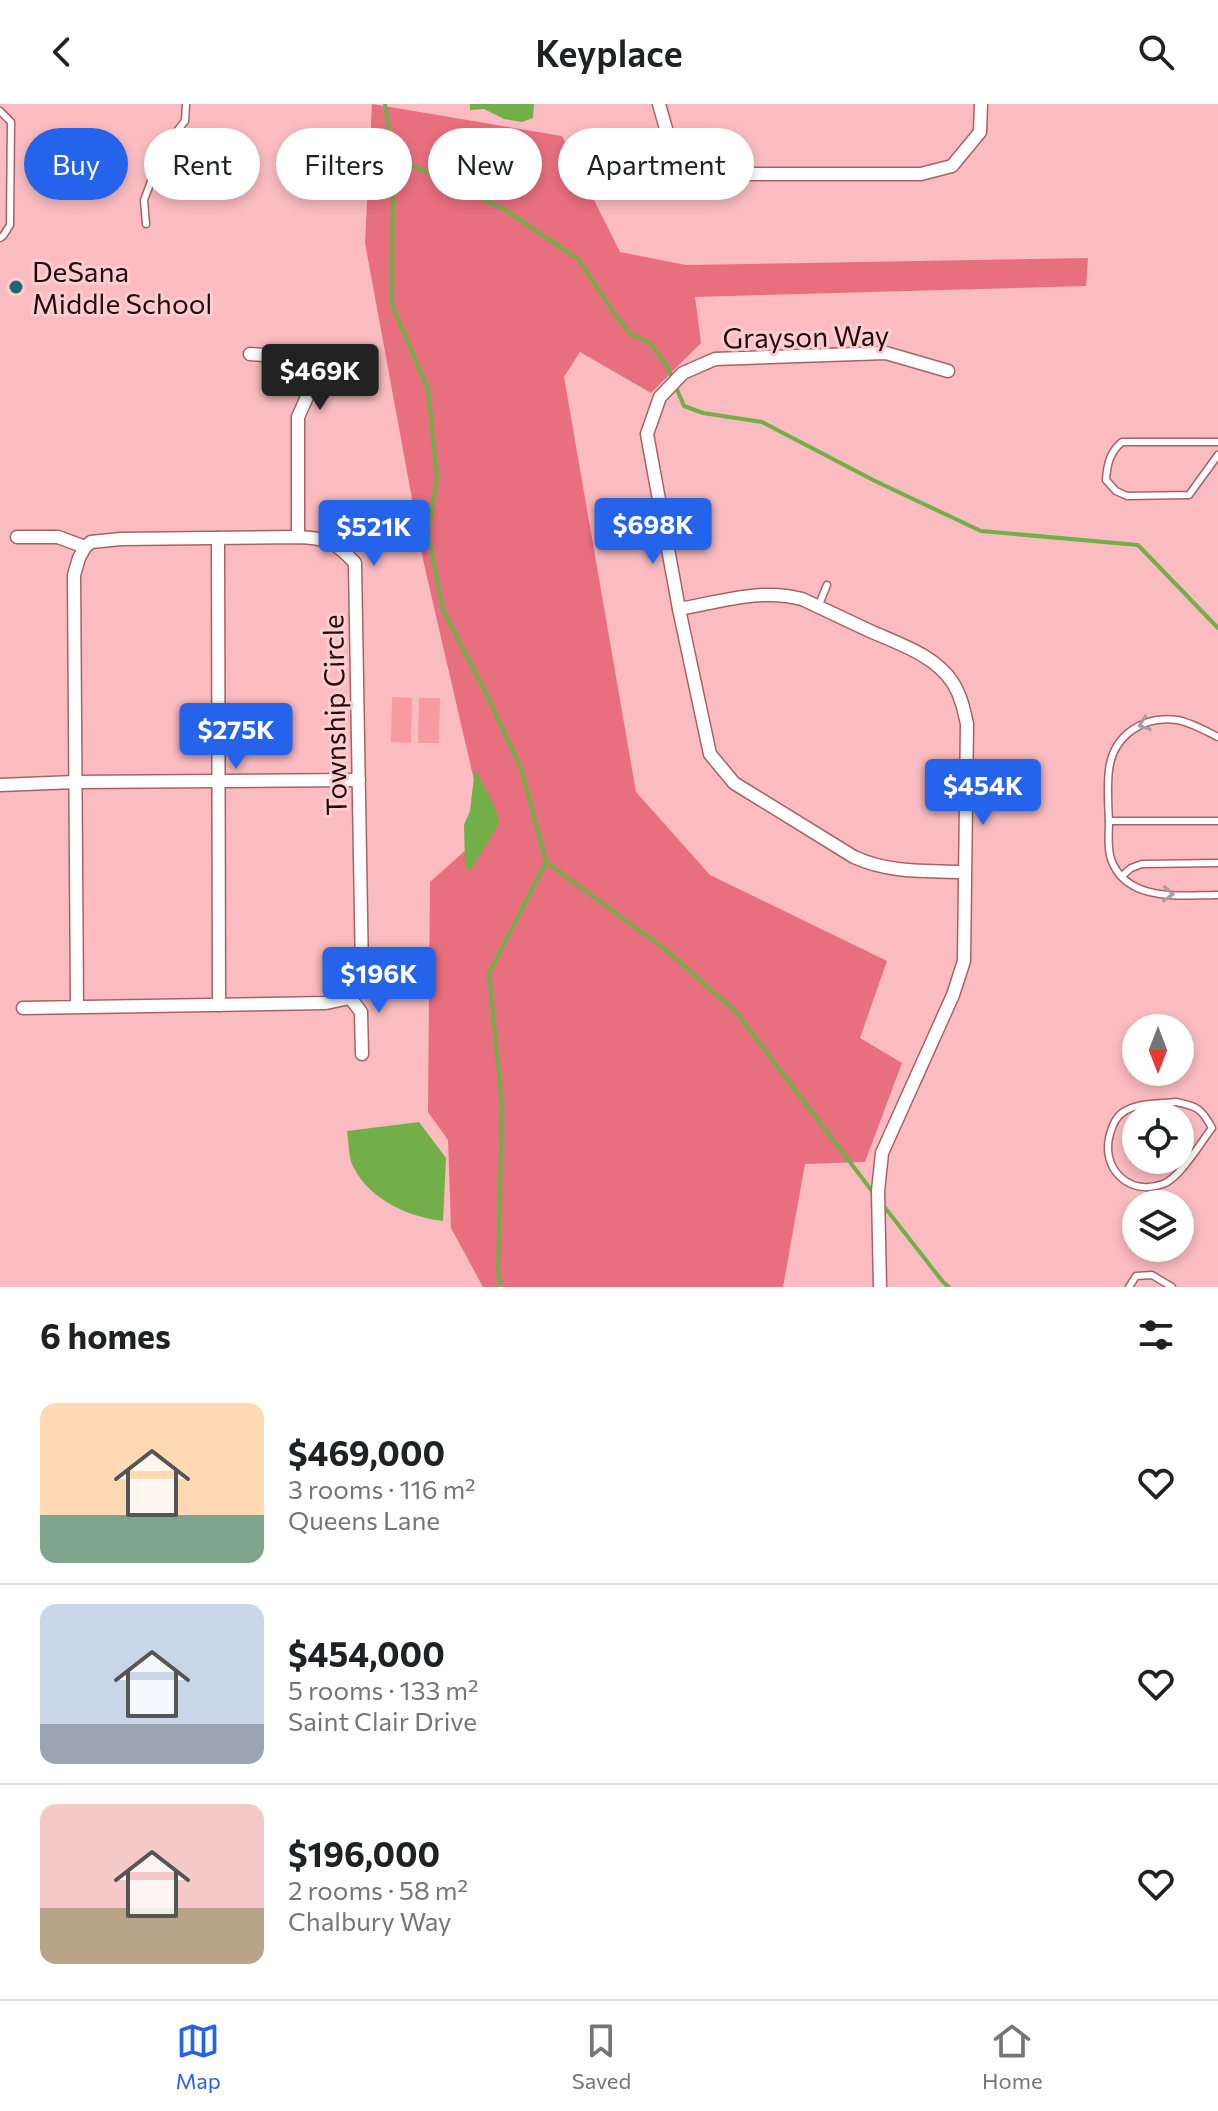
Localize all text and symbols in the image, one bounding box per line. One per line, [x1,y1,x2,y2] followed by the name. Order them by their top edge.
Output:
[40,30,84,74] icon: back
[535,30,683,74] text: Keyplace
[1134,30,1178,74] icon: search
[24,128,128,200] chip: Buy
[144,128,260,200] chip: Rent
[276,128,412,200] chip: Filters
[428,128,542,200] chip: New
[558,128,754,200] chip: Apartment
[32,254,212,320] place label: DeSana Middle School
[7,278,25,296] marker: DeSana Middle School
[722,318,890,354] street label: Grayson Way
[264,344,376,412] pin: $469K
[280,354,360,385] text: $469K
[597,498,709,566] pin: $698K
[318,500,430,568] pin: $521K
[613,508,693,539] text: $698K
[337,510,411,541] text: $521K
[315,614,353,816] street label: Township Circle
[180,703,292,771] pin: $275K
[197,713,275,744] text: $275K
[1138,714,1152,730] one-way arrow
[927,759,1039,827] pin: $454K
[943,769,1023,800] text: $454K
[1162,885,1175,902] one-way arrow
[323,947,435,1015] pin: $196K
[341,957,417,988] text: $196K
[1122,1014,1194,1086] north arrow
[1122,1014,1194,1262] map controls
[1122,1102,1194,1174] button: locate
[1122,1190,1194,1262] button: layers
[1134,1313,1178,1357] icon: filters
[40,1314,171,1356] text: 6 homes
[288,1431,445,1473] text: $469,000
[104,1435,200,1531] icon: home
[1134,1461,1178,1505] icon: heart
[288,1473,476,1504] text: 3 rooms · 116 m²
[288,1504,440,1535] text: Queens Lane
[288,1632,445,1674] text: $454,000
[104,1636,200,1732] icon: home
[1134,1662,1178,1706] icon: heart
[288,1674,478,1705] text: 5 rooms · 133 m²
[288,1705,477,1736] text: Saint Clair Drive
[288,1832,440,1874] text: $196,000
[104,1836,200,1932] icon: home
[1134,1862,1178,1906] icon: heart
[288,1874,468,1905] text: 2 rooms · 58 m²
[288,1905,452,1936] text: Chalbury Way
[175,2019,221,2094] tab: Map
[572,2019,631,2094] tab: Saved
[982,2019,1043,2094] tab: Home

